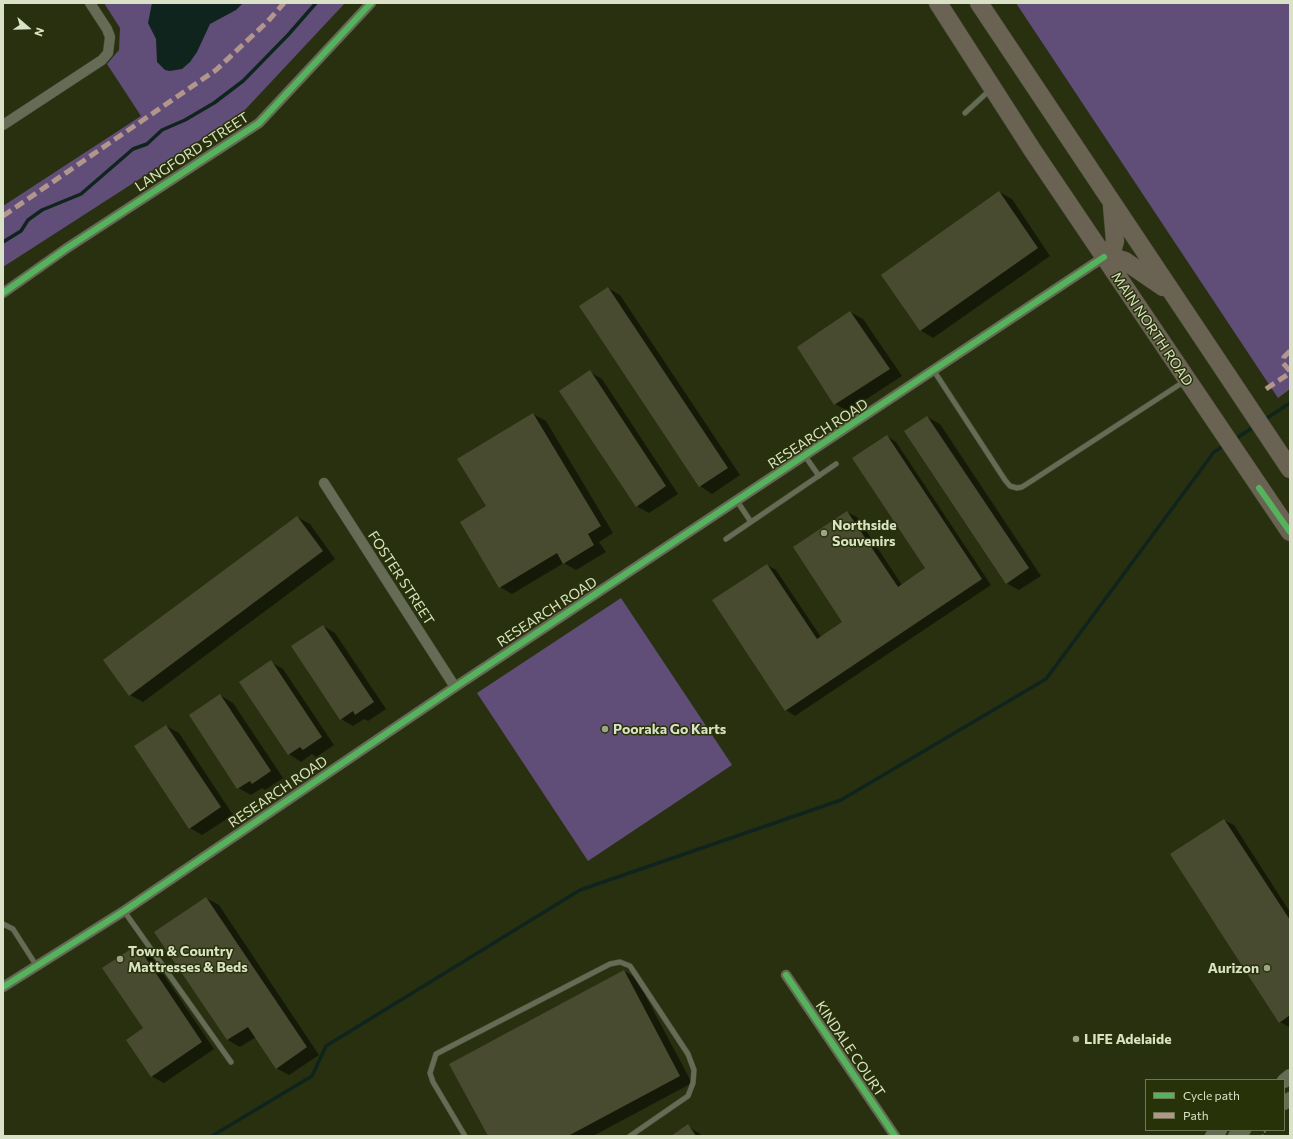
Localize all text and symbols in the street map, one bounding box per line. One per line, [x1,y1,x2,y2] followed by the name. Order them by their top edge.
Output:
[8,8,48,48] north arrow
[32,26,47,38] text: N
[132,109,252,195] street label: LANGFORD STREET
[1108,269,1196,389] street label: MAIN NORTH ROAD
[765,395,871,473] street label: RESEARCH ROAD
[832,517,897,550] place label: Northside Souvenirs
[364,528,438,628] street label: FOSTER STREET
[819,528,829,538] marker: Northside Souvenirs
[494,573,600,651] street label: RESEARCH ROAD
[613,721,726,737] place label: Pooraka Go Karts
[600,724,610,734] marker: Pooraka Go Karts
[225,753,331,831] street label: RESEARCH ROAD
[128,943,248,976] place label: Town & Country Mattresses & Beds
[115,954,125,964] marker: Town & Country Mattresses & Beds
[1208,960,1259,976] place label: Aurizon
[1262,963,1272,973] marker: Aurizon
[812,998,888,1100] street label: KINDALE COURT
[1084,1031,1172,1047] place label: LIFE Adelaide
[1071,1034,1081,1044] marker: LIFE Adelaide
[1145,1079,1285,1131] legend
[1183,1088,1240,1102] text: Cycle path
[1183,1108,1209,1122] text: Path

